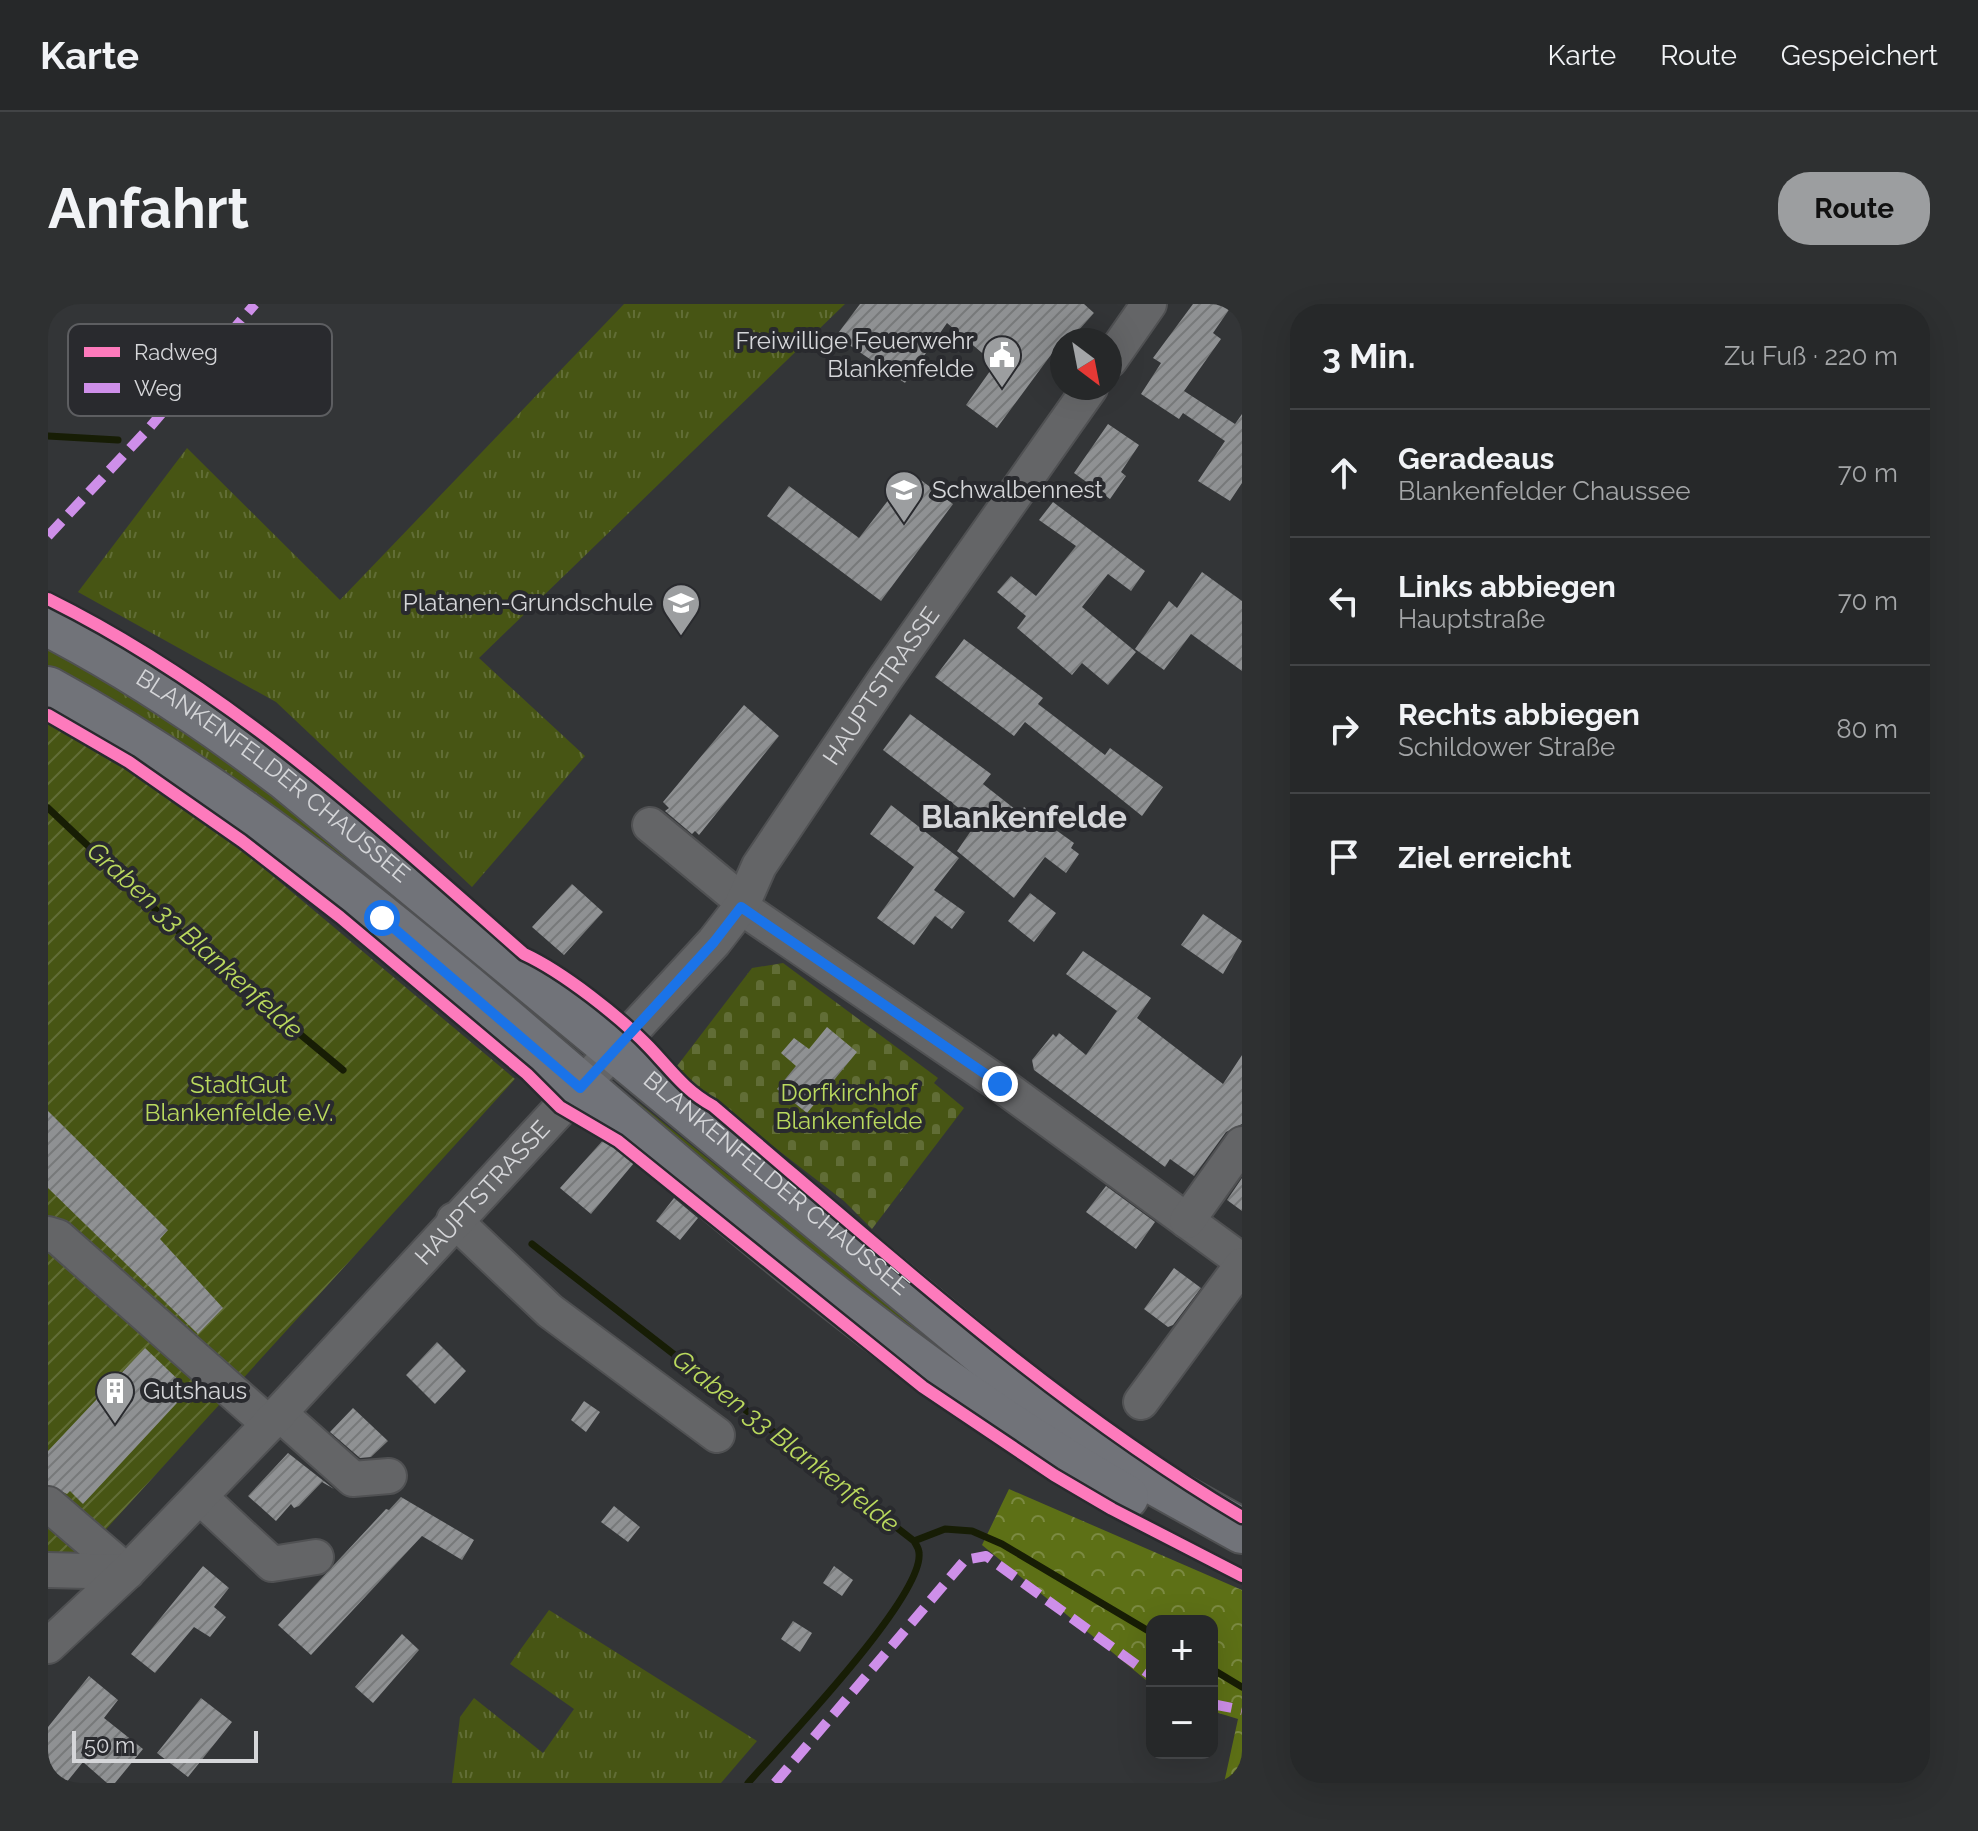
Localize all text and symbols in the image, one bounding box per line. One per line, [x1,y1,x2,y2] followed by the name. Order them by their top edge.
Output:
[40,33,139,78] text: Karte
[1547,39,1616,72] text: Karte
[1660,39,1737,72] text: Route
[1781,39,1938,72] text: Gespeichert
[1778,172,1930,245] button: Route
[48,175,249,241] text: Anfahrt
[68,324,332,416] legend
[736,326,975,383] place label: Freiwillige Feuerwehr Blankenfelde
[1050,328,1122,400] north arrow
[981,334,1023,389] public building icon: Freiwillige Feuerwehr Blankenfelde
[1322,336,1415,376] text: 3 Min.
[134,339,218,365] text: Radweg
[1724,341,1898,371] text: Zu Fuß · 220 m
[134,375,182,401] text: Weg
[1398,441,1554,476] text: Geradeaus
[1322,451,1366,495] icon: ahead
[1838,458,1898,488] text: 70 m
[883,469,925,524] school or university icon: Schwalbennest
[932,475,1103,504] place label: Schwalbennest
[1398,476,1690,506] text: Blankenfelder Chaussee
[1398,569,1616,604] text: Links abbiegen
[1322,579,1366,623] icon: left
[660,582,702,637] school or university icon: Platanen-Grundschule
[1838,586,1898,616] text: 70 m
[403,588,653,617] place label: Platanen-Grundschule
[816,601,945,770] street label: HAUPTSTRASSE
[1398,604,1545,634] text: Hauptstraße
[131,663,416,888] street label: BLANKENFELDER CHAUSSEE
[1398,697,1640,732] text: Rechts abbiegen
[1322,707,1366,751] icon: right
[1836,714,1898,744] text: 80 m
[1398,732,1615,762] text: Schildower Straße
[921,798,1127,835] district label: Blankenfelde
[81,835,309,1045] water label: Graben 33 Blankenfelde
[1322,835,1366,879] icon: arrive
[1398,840,1571,875] text: Ziel erreicht
[364,900,400,936] route start
[638,1065,915,1301] street label: BLANKENFELDER CHAUSSEE
[982,1066,1018,1102] route end
[145,1070,333,1127] park label: StadtGut Blankenfelde e.V.
[776,1078,922,1135] park label: Dorfkirchhof Blankenfelde
[409,1114,556,1270] street label: HAUPTSTRASSE
[667,1343,905,1539] water label: Graben 33 Blankenfelde
[94,1370,136,1425] building icon: Gutshaus
[143,1376,247,1405] place label: Gutshaus
[1146,1615,1218,1759] map controls
[1146,1615,1218,1687] button: +
[1146,1687,1218,1759] button: −
[72,1727,258,1763] scale bar
[84,1732,135,1758] text: 50 m

